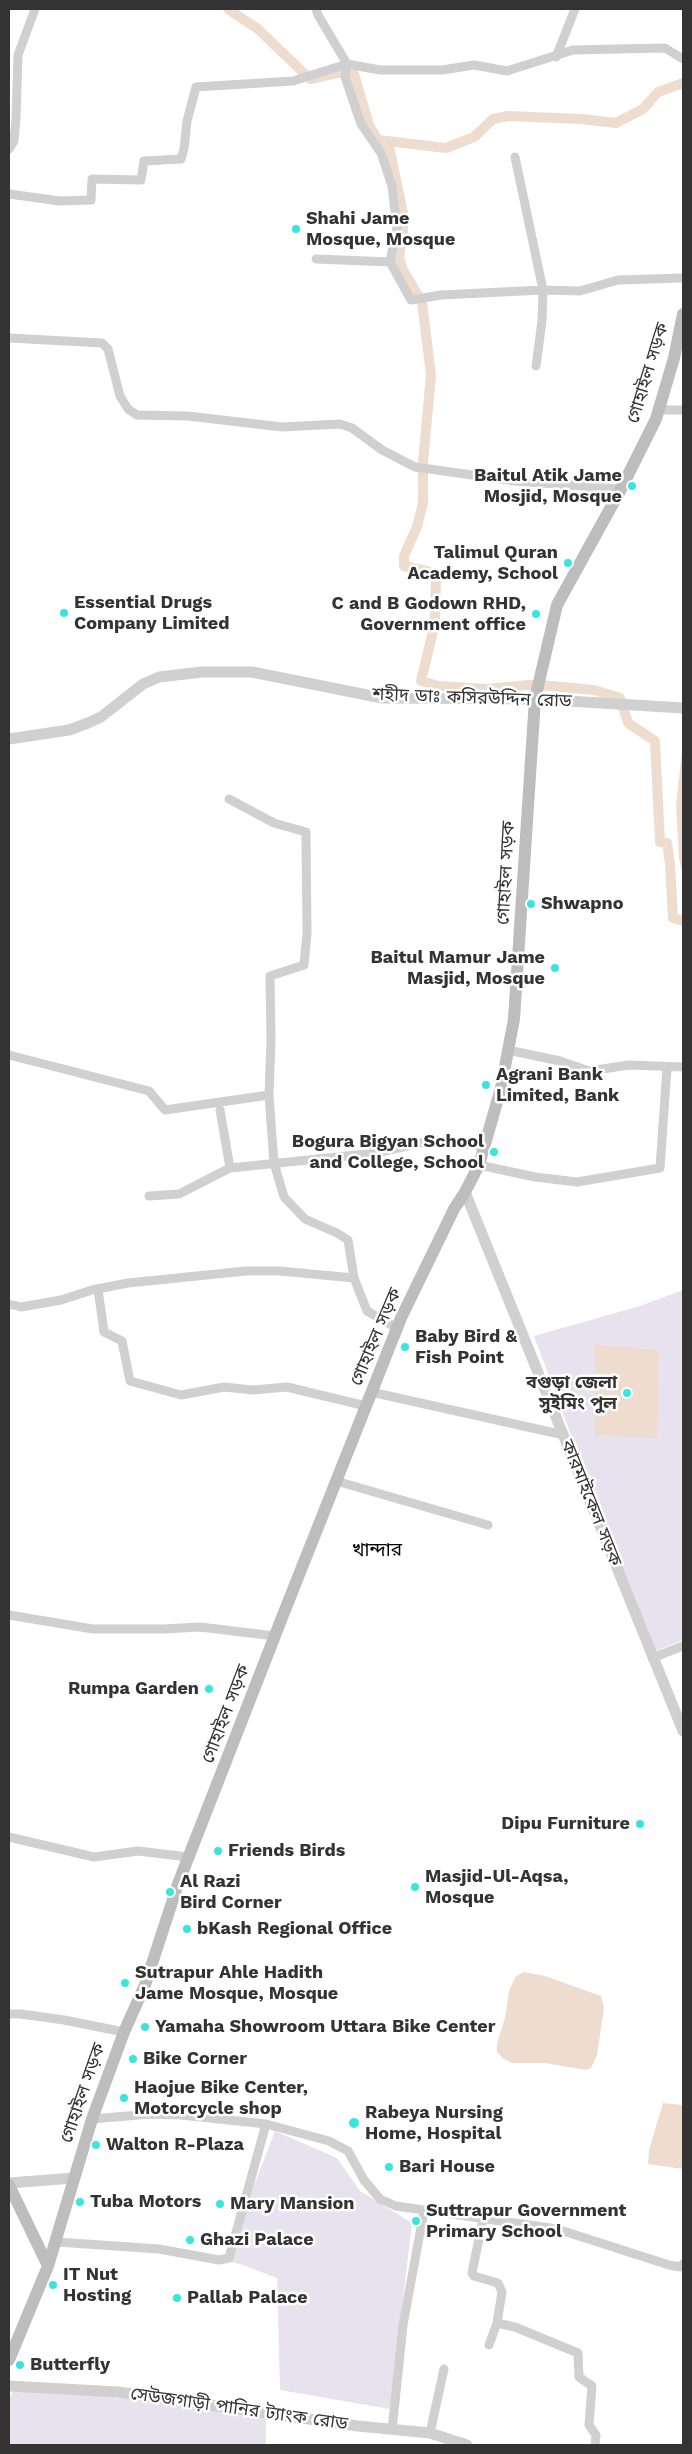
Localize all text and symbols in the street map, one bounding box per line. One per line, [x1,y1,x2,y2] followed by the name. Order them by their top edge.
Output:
[306,208,455,250] place label: Shahi Jame Mosque, Mosque
[290,223,302,235] marker: Shahi Jame Mosque, Mosque
[622,320,674,426] street label: গোহাইল সড়ক
[474,465,622,508] place label: Baitul Atik Jame Mosjid, Mosque
[626,480,638,492] marker: Baitul Atik Jame Mosjid, Mosque
[408,542,558,584] place label: Talimul Quran Academy, School
[562,557,574,569] marker: Talimul Quran Academy, School
[74,592,229,634] place label: Essential Drugs Company Limited
[332,593,526,636] place label: C and B Godown RHD, Government office
[58,607,70,619] marker: Essential Drugs Company Limited
[530,608,542,620] marker: C and B Godown RHD, Government office
[372,684,572,712] street label: শহীদ ডাঃ কসিরউদ্দিন রোড
[492,820,520,926] street label: গোহাইল সড়ক
[541,893,623,915] place label: Shwapno
[525,898,537,910] marker: Shwapno
[370,947,545,990] place label: Baitul Mamur Jame Masjid, Mosque
[549,962,561,974] marker: Baitul Mamur Jame Masjid, Mosque
[496,1064,619,1106] place label: Agrani Bank Limited, Bank
[480,1079,492,1091] marker: Agrani Bank Limited, Bank
[292,1131,484,1174] place label: Bogura Bigyan School and College, School
[488,1146,500,1158] marker: Bogura Bigyan School and College, School
[346,1285,406,1389] street label: গোহাইল সড়ক
[415,1326,517,1368] place label: Baby Bird & Fish Point
[399,1341,411,1353] marker: Baby Bird & Fish Point
[526,1372,617,1415] place label: বগুড়া জেলা সুইমিং পুল
[621,1387,633,1399] marker: বগুড়া জেলা সুইমিং পুল
[556,1437,626,1569] street label: কারমাইকেল সড়ক
[352,1539,402,1561] district label: খান্দার
[197,1662,255,1766] street label: গোহাইল সড়ক
[68,1678,199,1700] place label: Rumpa Garden
[203,1683,215,1695] marker: Rumpa Garden
[501,1813,630,1835] place label: Dipu Furniture
[634,1818,646,1830] marker: Dipu Furniture
[228,1840,345,1862] place label: Friends Birds
[212,1845,224,1857] marker: Friends Birds
[425,1866,568,1908] place label: Masjid-Ul-Aqsa, Mosque
[180,1871,282,1914] place label: Al Razi Bird Corner
[409,1881,421,1893] marker: Masjid-Ul-Aqsa, Mosque
[164,1886,176,1898] marker: Al Razi Bird Corner
[197,1918,392,1940] place label: bKash Regional Office
[181,1923,193,1935] marker: bKash Regional Office
[135,1962,338,2005] place label: Sutrapur Ahle Hadith Jame Mosque, Mosque
[119,1977,131,1989] marker: Sutrapur Ahle Hadith Jame Mosque, Mosque
[155,2016,496,2038] place label: Yamaha Showroom Uttara Bike Center
[139,2021,151,2033] marker: Yamaha Showroom Uttara Bike Center
[56,2040,110,2146] street label: গোহাইল সড়ক
[143,2048,247,2070] place label: Bike Corner
[127,2053,139,2065] marker: Bike Corner
[134,2077,308,2120] place label: Haojue Bike Center, Motorcycle shop
[118,2092,130,2104] marker: Haojue Bike Center, Motorcycle shop
[365,2102,503,2144] place label: Rabeya Nursing Home, Hospital
[347,2116,361,2130] marker: Rabeya Nursing Home, Hospital
[106,2134,244,2156] place label: Walton R-Plaza
[90,2139,102,2151] marker: Walton R-Plaza
[399,2156,495,2178] place label: Bari House
[383,2161,395,2173] marker: Bari House
[90,2191,201,2213] place label: Tuba Motors
[230,2193,354,2215] place label: Mary Mansion
[74,2196,86,2208] marker: Tuba Motors
[214,2198,226,2210] marker: Mary Mansion
[426,2200,626,2242] place label: Suttrapur Government Primary School
[410,2215,422,2227] marker: Suttrapur Government Primary School
[200,2229,314,2251] place label: Ghazi Palace
[184,2234,196,2246] marker: Ghazi Palace
[63,2264,131,2306] place label: IT Nut Hosting
[47,2279,59,2291] marker: IT Nut Hosting
[187,2287,308,2309] place label: Pallab Palace
[171,2292,183,2304] marker: Pallab Palace
[30,2354,110,2376] place label: Butterfly
[14,2359,26,2371] marker: Butterfly
[129,2383,349,2435] street label: সেউজগাড়ী পানির ট্যাংক রোড

